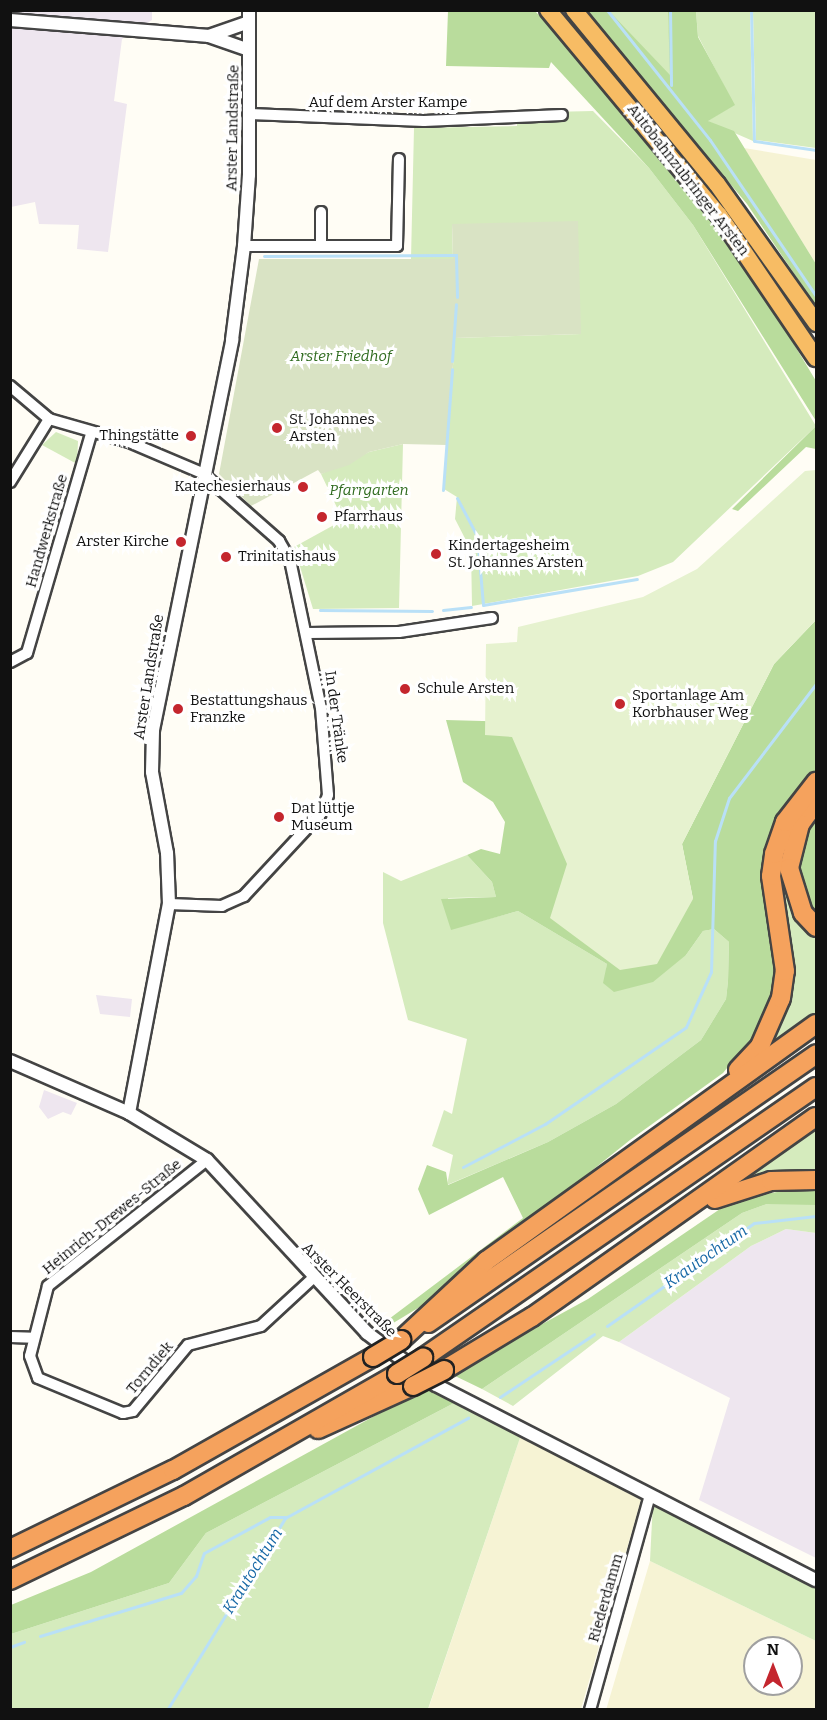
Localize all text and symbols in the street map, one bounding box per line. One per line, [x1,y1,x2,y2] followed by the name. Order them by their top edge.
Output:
[223,65,243,191] street label: Arster Landstraße
[309,94,467,112] street label: Auf dem Arster Kampe
[623,101,753,259] street label: Autobahnzubringer Arsten
[290,348,392,366] park label: Arster Friedhof
[289,410,375,445] place label: St. Johannes Arsten
[270,421,284,435] marker: St. Johannes Arsten
[99,427,179,445] place label: Thingstätte
[184,429,198,443] marker: Thingstätte
[22,472,72,590] street label: Handwerkstraße
[174,478,291,496] place label: Katechesierhaus
[296,480,310,494] marker: Katechesierhaus
[329,482,409,500] park label: Pfarrgarten
[334,508,403,526] place label: Pfarrhaus
[315,510,329,524] marker: Pfarrhaus
[76,533,169,551] place label: Arster Kirche
[174,535,188,549] marker: Arster Kirche
[448,536,584,571] place label: Kindertagesheim St. Johannes Arsten
[429,547,443,561] marker: Kindertagesheim St. Johannes Arsten
[238,548,336,566] place label: Trinitatishaus
[219,550,233,564] marker: Trinitatishaus
[130,613,168,741] street label: Arster Landstraße
[321,670,351,764] street label: In der Tränke
[417,680,514,698] place label: Schule Arsten
[398,682,412,696] marker: Schule Arsten
[632,686,748,721] place label: Sportanlage Am Korbhauser Weg
[190,691,307,726] place label: Bestattungshaus Franzke
[613,697,627,711] marker: Sportanlage Am Korbhauser Weg
[171,702,185,716] marker: Bestattungshaus Franzke
[291,799,355,834] place label: Dat lüttje Museum
[272,810,286,824] marker: Dat lüttje Museum
[39,1155,185,1279] street label: Heinrich-Drewes-Straße
[661,1221,751,1293] water label: Krautochtum
[298,1239,400,1341] street label: Arster Heerstraße
[123,1338,177,1398] street label: Torndiek
[219,1525,287,1617] water label: Krautochtum
[585,1552,627,1644] street label: Riederdamm
[743,1636,803,1696] north arrow
[767,1640,779,1659] text: N

